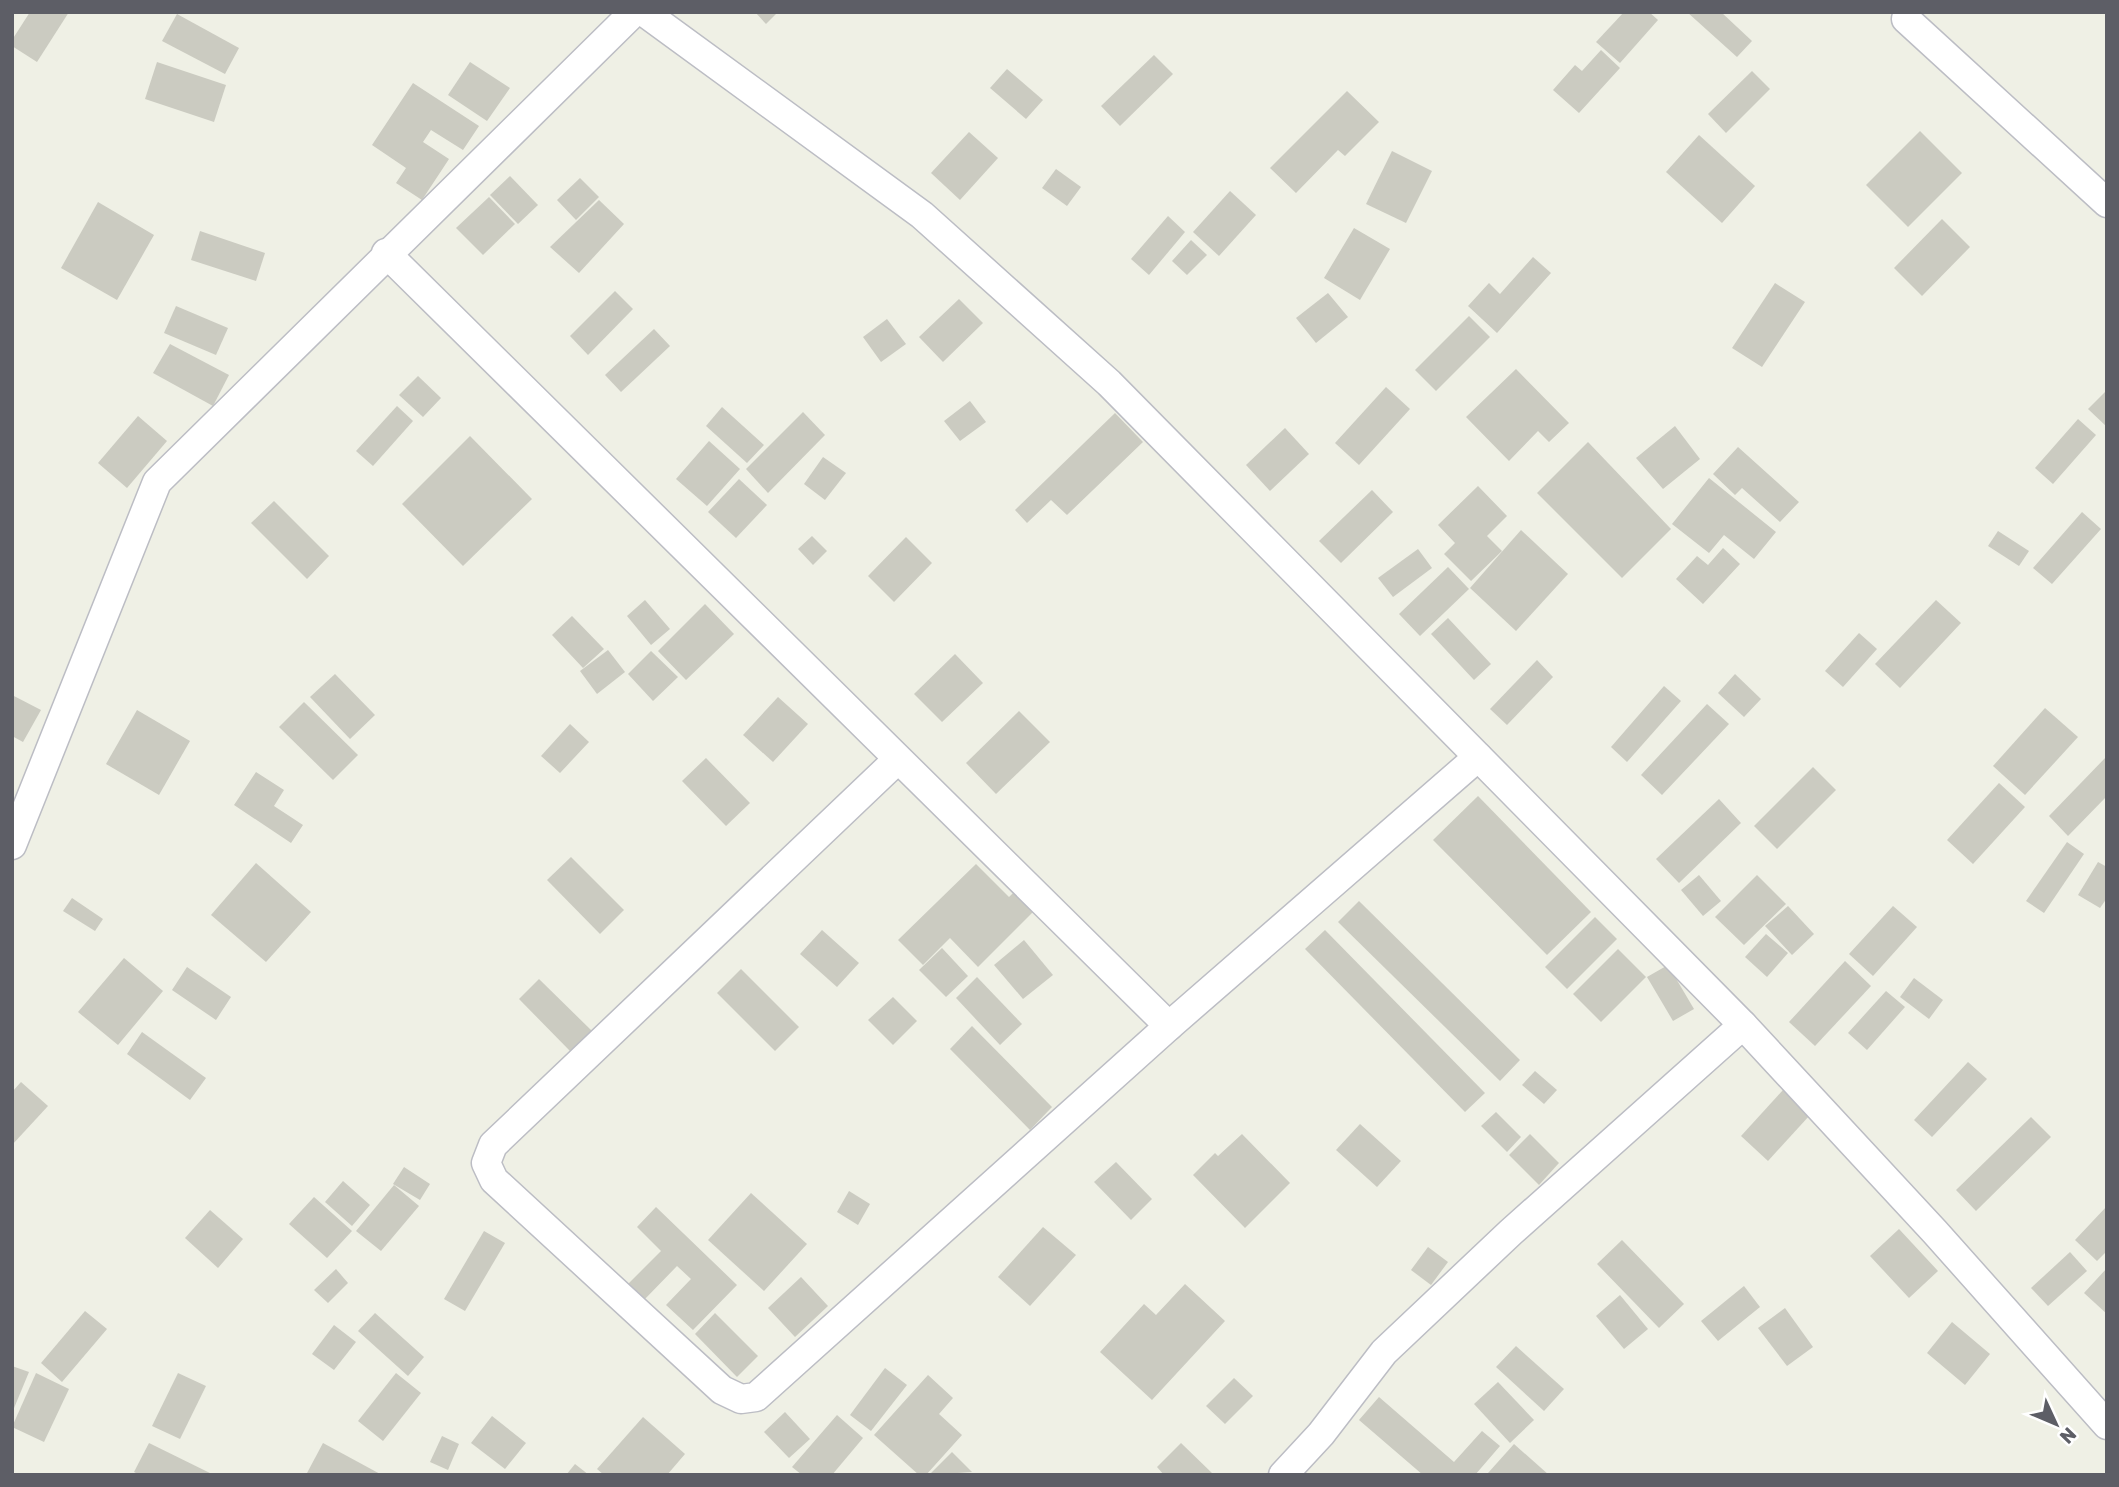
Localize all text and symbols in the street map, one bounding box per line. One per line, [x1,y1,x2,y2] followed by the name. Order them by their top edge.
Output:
[2021,1389,2091,1459] north arrow
[2055,1423,2081,1448] text: N

